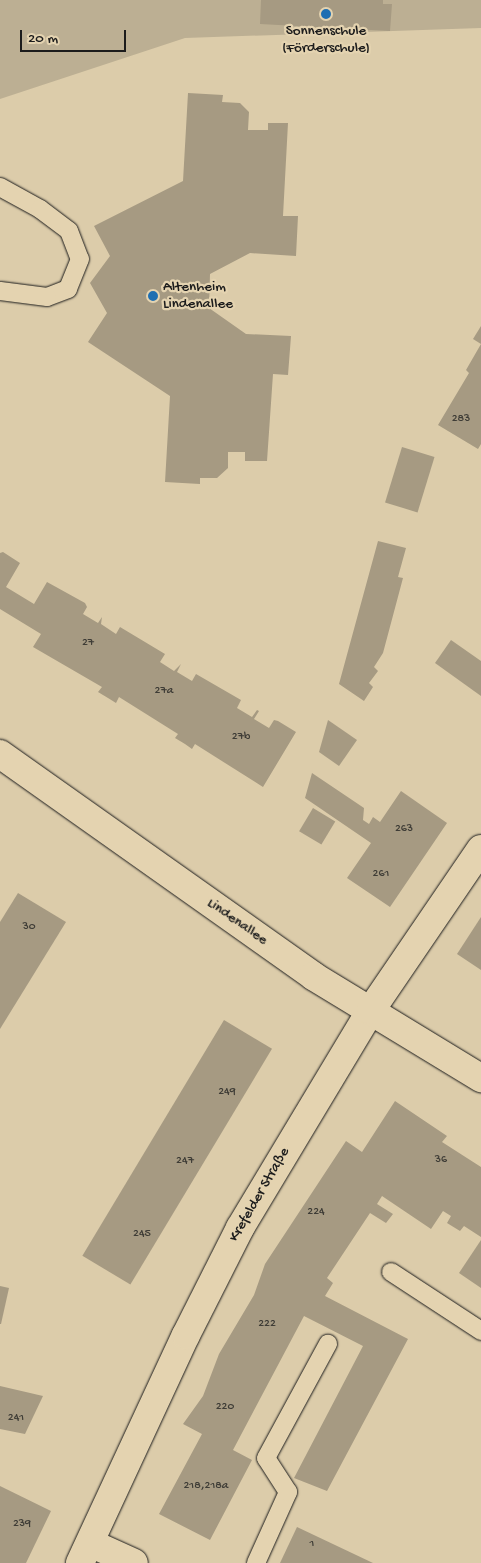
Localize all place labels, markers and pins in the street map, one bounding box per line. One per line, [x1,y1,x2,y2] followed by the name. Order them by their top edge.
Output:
[320,8,332,20] marker: Sonnenschule (Förderschule)
[282,22,370,57] place label: Sonnenschule (Förderschule)
[163,278,233,313] place label: Altenheim Lindenallee
[147,290,159,302] marker: Altenheim Lindenallee

